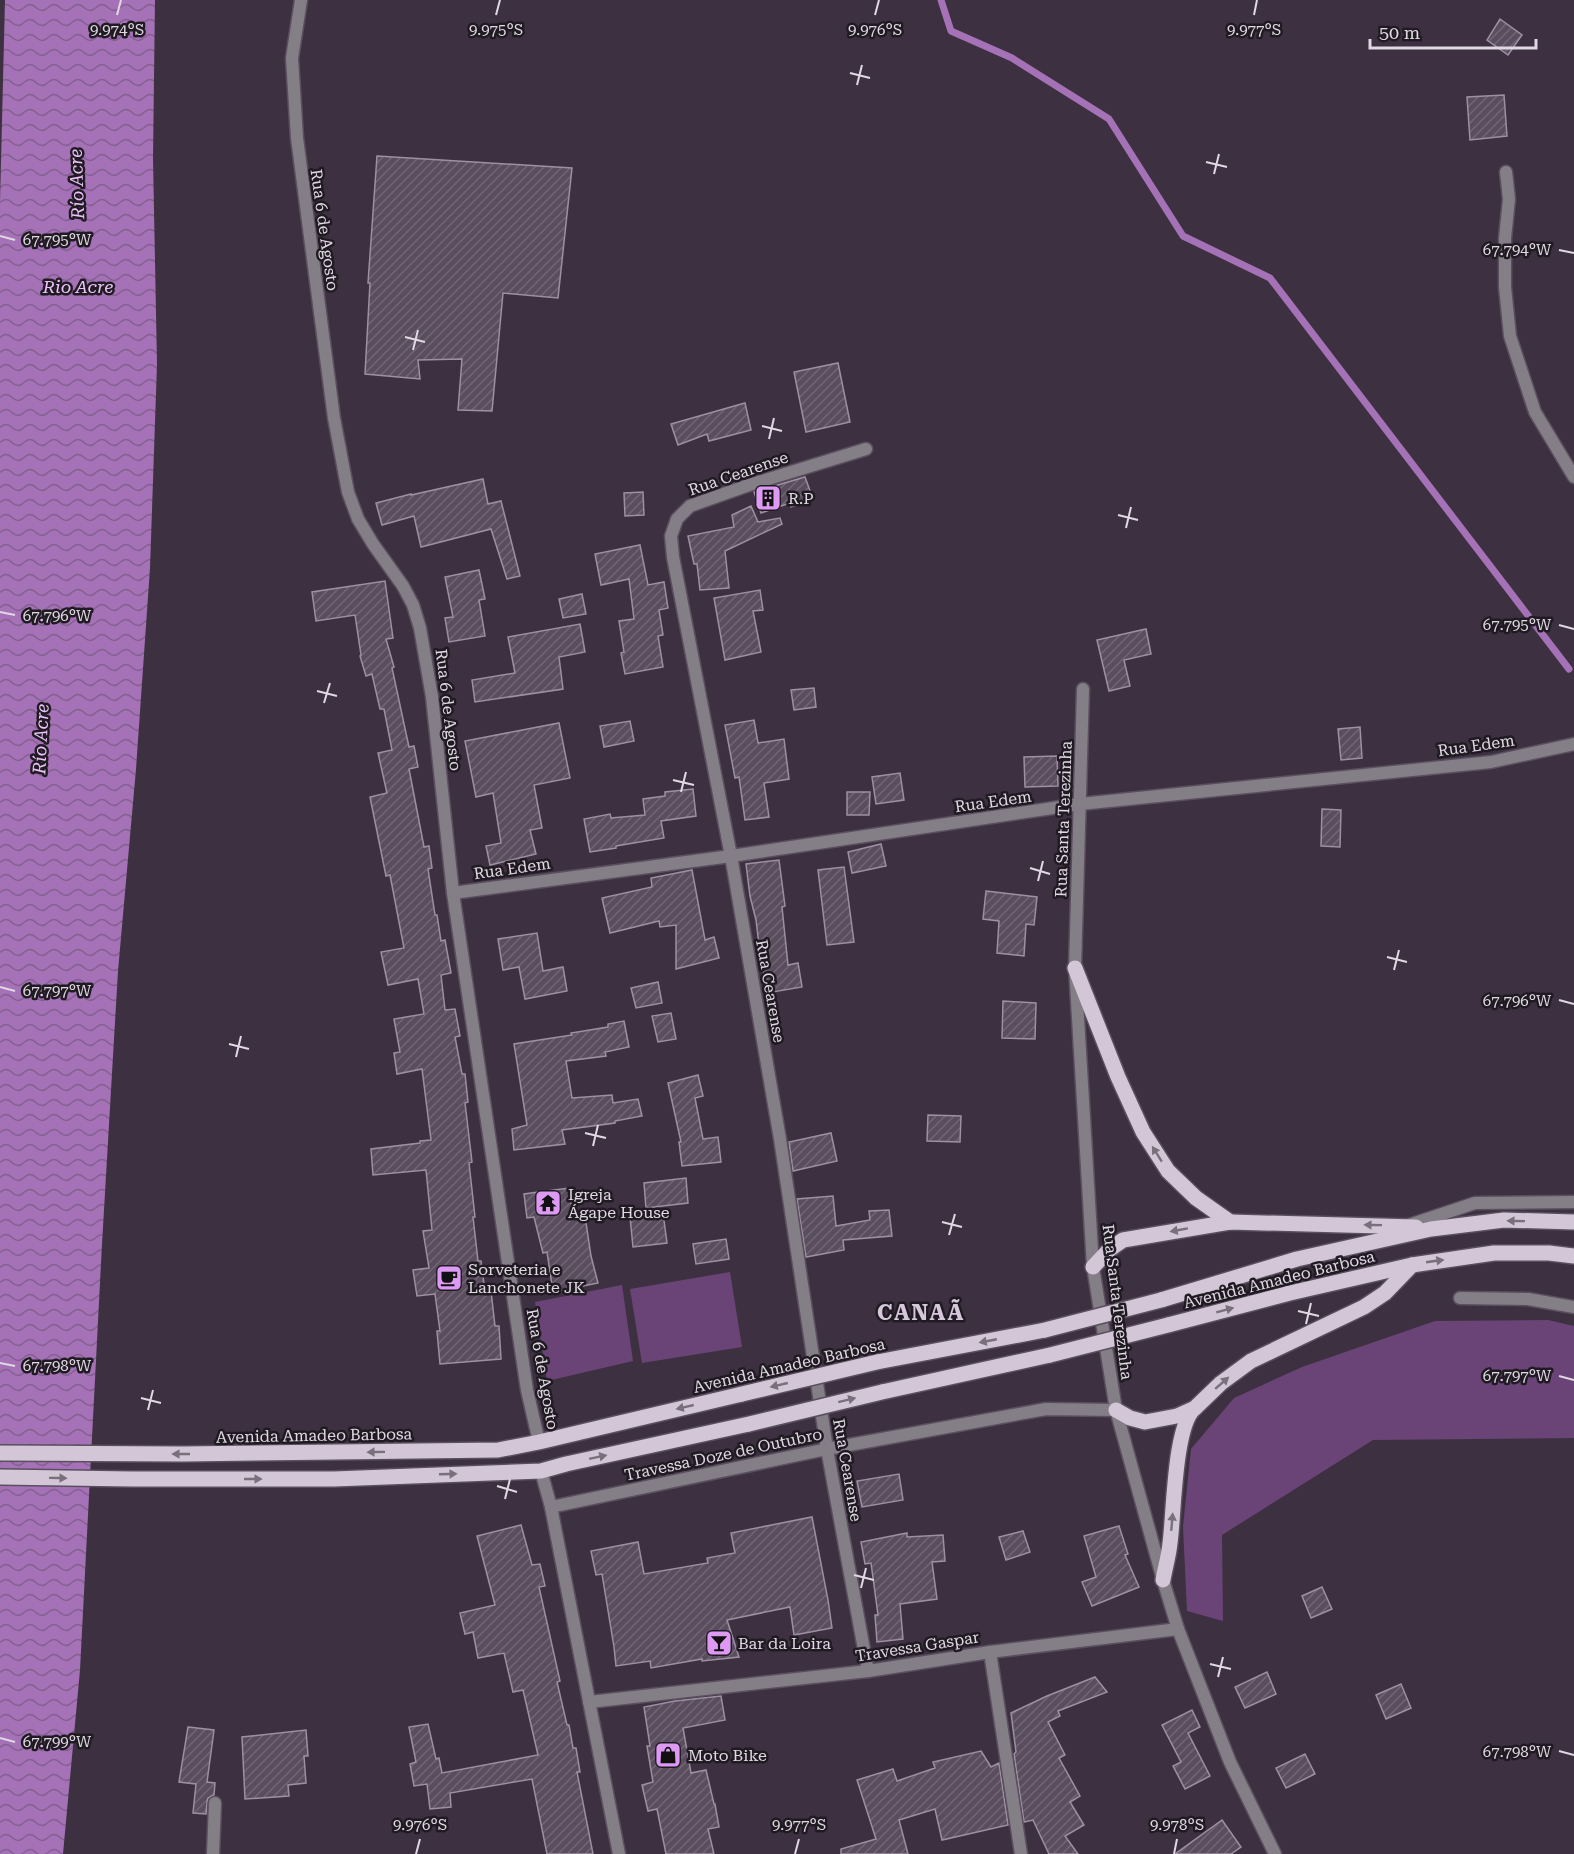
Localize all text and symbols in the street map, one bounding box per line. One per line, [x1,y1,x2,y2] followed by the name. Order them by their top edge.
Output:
[1370,12,1536,50] scale bar
[90,21,144,39] text: 9.974°S
[469,21,523,39] text: 9.975°S
[848,21,902,39] text: 9.976°S
[1227,21,1281,39] text: 9.977°S
[1379,22,1420,43] text: 50 m
[65,148,88,221] water label: Río Acre
[307,168,342,292] street label: Rua 6 de Agosto
[23,231,92,249] text: 67.795°W
[1483,241,1552,259] text: 67.794°W
[42,276,113,297] water label: Rio Acre
[686,447,791,499] street label: Rua Cearense
[753,483,783,513] building icon: R.P
[788,489,814,508] place label: R.P
[23,607,92,625] text: 67.796°W
[1483,616,1552,634] text: 67.795°W
[432,648,465,772] street label: Rua 6 de Agosto
[28,703,53,776] water label: Río Acre
[1436,731,1516,760] street label: Rua Edem
[1051,740,1076,898] street label: Rua Santa Terezinha
[953,787,1033,816] street label: Rua Edem
[472,854,552,883] street label: Rua Edem
[752,938,789,1044] street label: Rua Cearense
[23,982,92,1000] text: 67.797°W
[1483,992,1552,1010] text: 67.796°W
[1151,1146,1162,1162] one-way arrow
[568,1185,670,1222] place label: Igreja Ágape House
[533,1188,563,1218] temple icon: Igreja Ágape House
[1506,1216,1525,1225] one-way arrow
[1363,1221,1382,1230] one-way arrow
[1099,1223,1137,1381] street label: Rua Santa Terezinha
[1169,1226,1188,1235] one-way arrow
[1182,1246,1377,1312] street label: Avenida Amadeo Barbosa
[1426,1257,1445,1266] one-way arrow
[468,1260,585,1297] place label: Sorveteria e Lanchonete JK
[434,1263,464,1293] cafe icon: Sorveteria e Lanchonete JK
[877,1298,965,1325] district label: CANAÃ
[1216,1305,1234,1314] one-way arrow
[522,1307,563,1431] street label: Rua 6 de Agosto
[691,1334,887,1397] street label: Avenida Amadeo Barbosa
[978,1337,997,1346] one-way arrow
[23,1357,92,1375] text: 67.798°W
[1483,1367,1552,1385] text: 67.797°W
[1214,1377,1229,1390] one-way arrow
[769,1381,788,1390] one-way arrow
[838,1395,856,1405] one-way arrow
[676,1403,694,1413] one-way arrow
[829,1417,866,1523] street label: Rua Cearense
[216,1424,413,1447] street label: Avenida Amadeo Barbosa
[623,1424,824,1485] street label: Travessa Doze de Outubro
[367,1447,386,1457] one-way arrow
[172,1449,191,1459] one-way arrow
[589,1451,607,1461] one-way arrow
[439,1469,458,1479] one-way arrow
[49,1473,68,1483] one-way arrow
[244,1474,263,1484] one-way arrow
[1167,1512,1177,1531] one-way arrow
[854,1627,981,1666] street label: Travessa Gaspar
[704,1628,734,1658] bar icon: Bar da Loira
[738,1634,831,1653] place label: Bar da Loira
[23,1733,92,1751] text: 67.799°W
[653,1740,683,1770] shop icon: Moto Bike
[1483,1743,1552,1761] text: 67.798°W
[688,1746,767,1765] place label: Moto Bike
[393,1816,447,1834] text: 9.976°S
[772,1816,826,1834] text: 9.977°S
[1150,1816,1204,1834] text: 9.978°S

